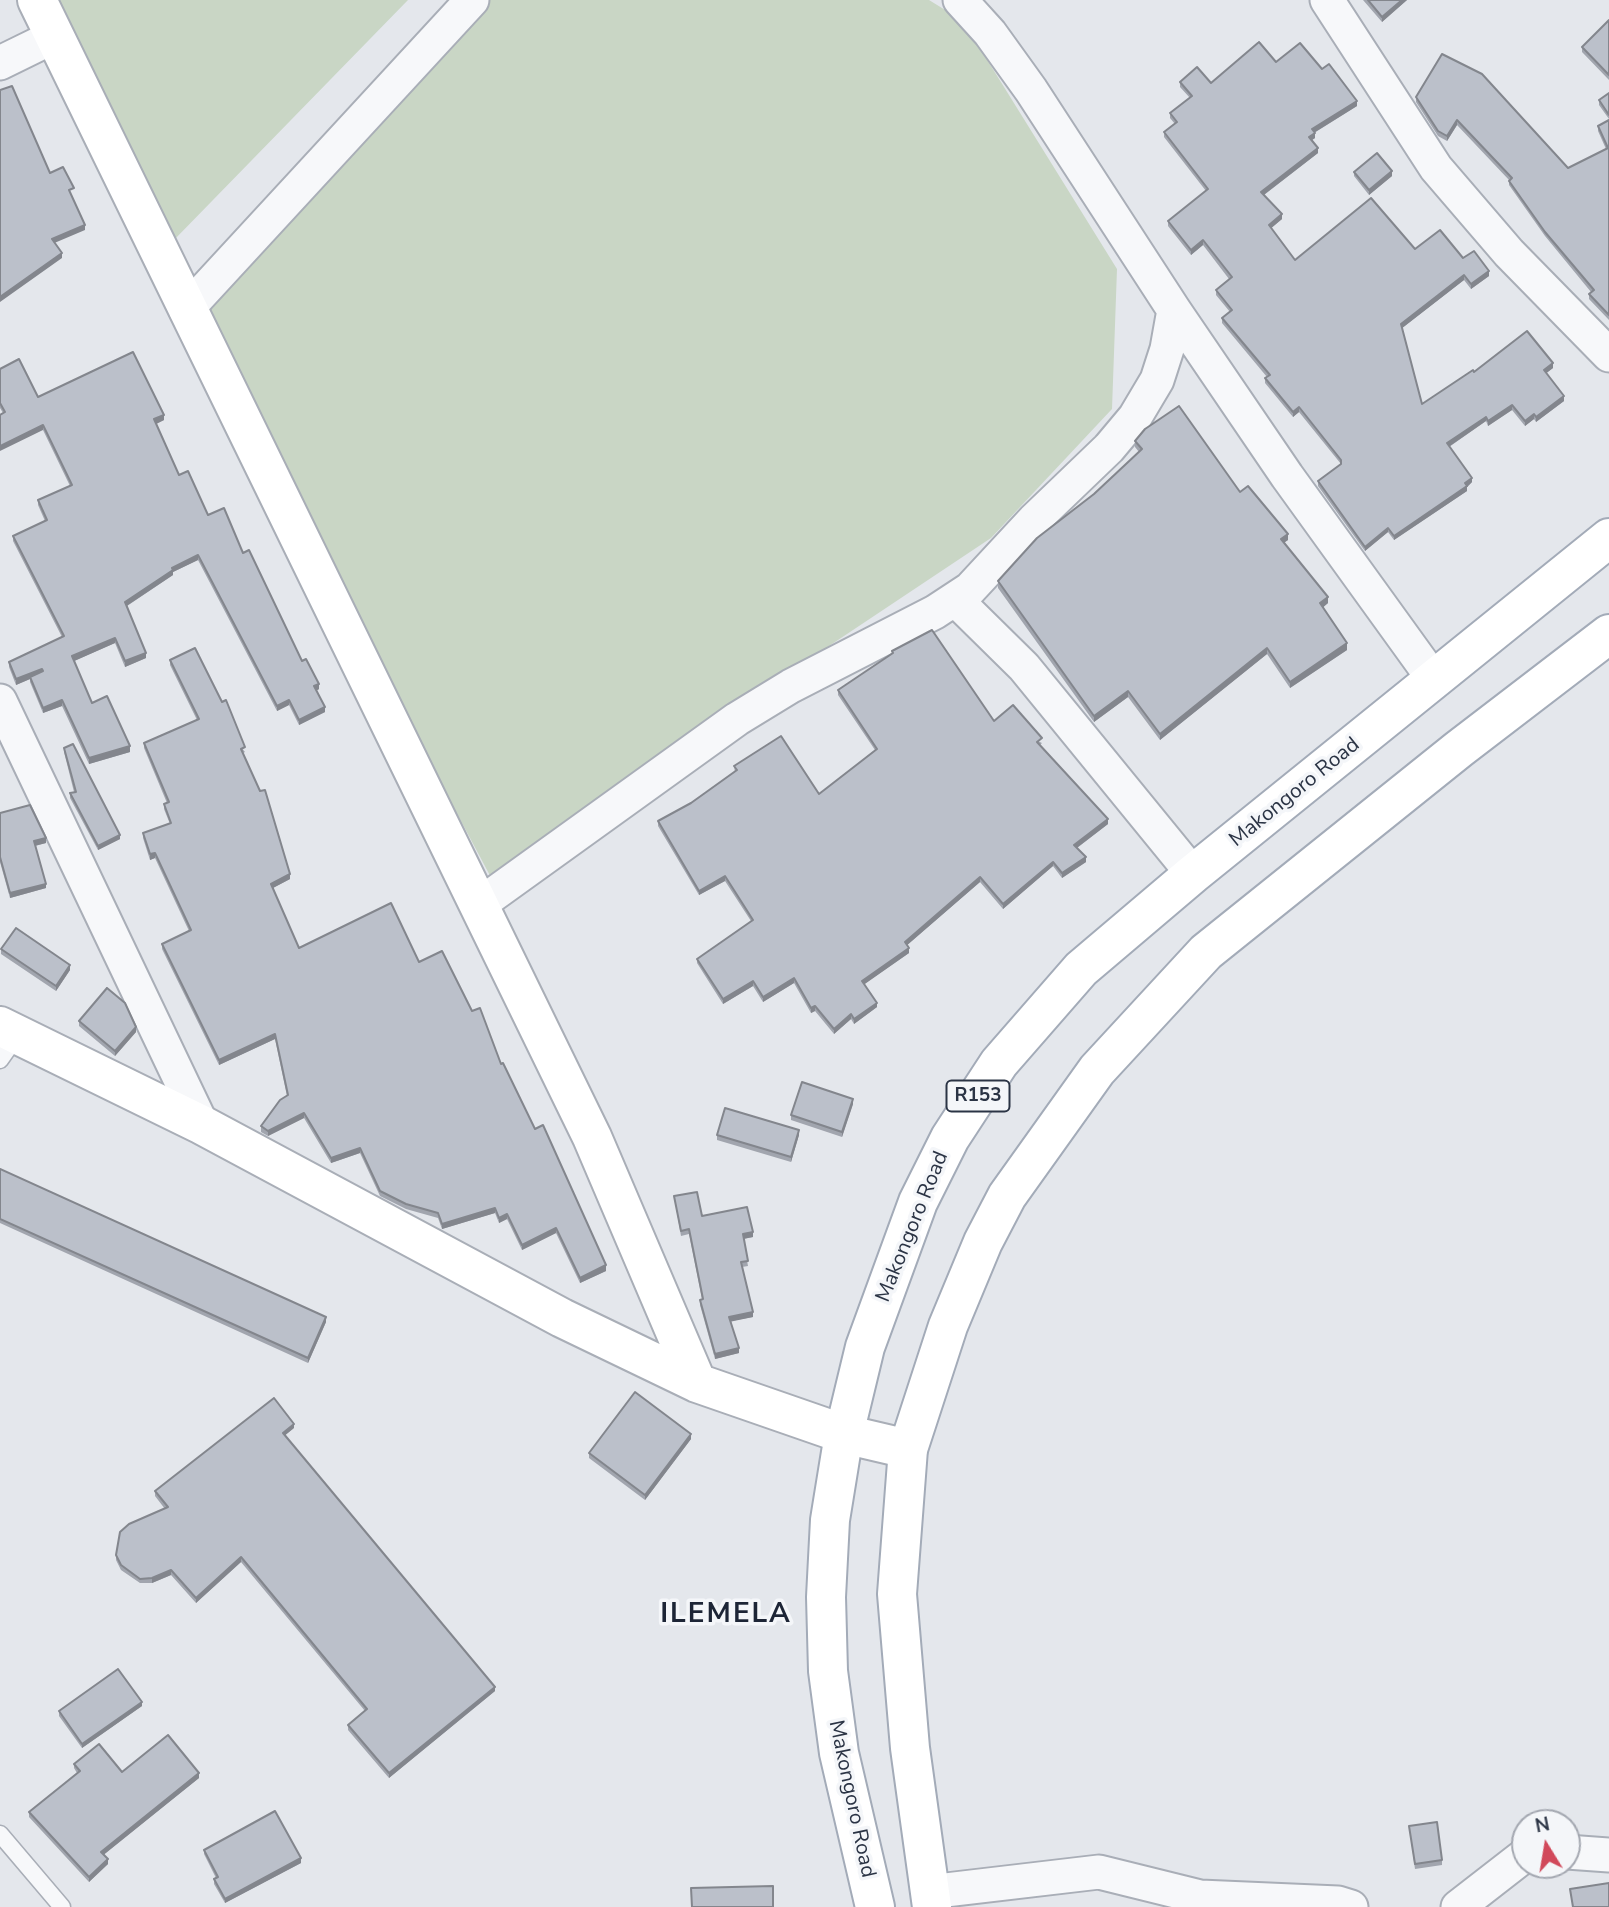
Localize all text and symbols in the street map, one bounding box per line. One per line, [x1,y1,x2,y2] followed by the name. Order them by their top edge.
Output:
[1225,733,1365,853] street label: Makongoro Road
[946,1080,1010,1112] road number: R153
[871,1148,955,1306] street label: Makongoro Road
[661,1598,791,1632] district label: ILEMELA
[822,1718,880,1880] street label: Makongoro Road
[1511,1809,1581,1879] north arrow
[1533,1811,1552,1839] text: N

